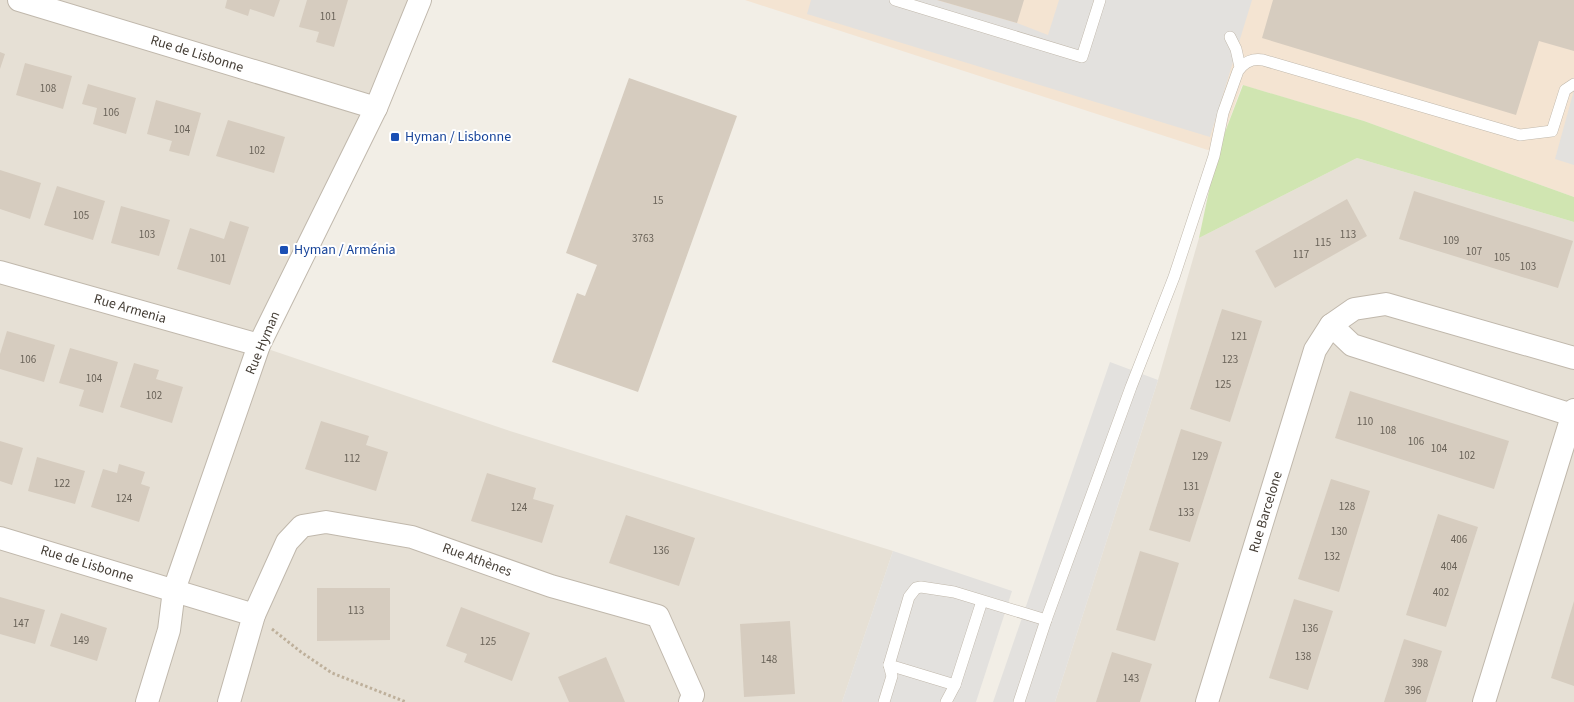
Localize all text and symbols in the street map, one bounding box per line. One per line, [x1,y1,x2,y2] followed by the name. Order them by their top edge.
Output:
[320,9,336,24] house number: 101
[148,30,246,78] street label: Rue de Lisbonne
[40,81,57,96] house number: 108
[103,105,120,120] house number: 106
[174,122,191,137] house number: 104
[405,127,511,147] place label: Hyman / Lisbonne
[389,131,401,143] marker: Hyman / Lisbonne
[249,143,265,158] house number: 102
[653,193,663,208] house number: 15
[73,208,89,223] house number: 105
[139,227,155,242] house number: 103
[1340,227,1356,242] house number: 113
[632,231,654,246] house number: 3763
[1443,233,1459,248] house number: 109
[1315,235,1331,250] house number: 115
[294,240,396,260] place label: Hyman / Arménia
[278,244,290,256] marker: Hyman / Arménia
[1466,244,1482,259] house number: 107
[1293,247,1309,262] house number: 117
[1494,250,1510,265] house number: 105
[210,251,226,266] house number: 101
[1520,259,1536,274] house number: 103
[91,289,169,329] street label: Rue Armenia
[241,308,285,378] street label: Rue Hyman
[1231,329,1247,344] house number: 121
[20,352,37,367] house number: 106
[1222,352,1238,367] house number: 123
[86,371,103,386] house number: 104
[1215,377,1231,392] house number: 125
[146,388,162,403] house number: 102
[1357,414,1373,429] house number: 110
[1380,423,1397,438] house number: 108
[1408,434,1425,449] house number: 106
[1431,441,1448,456] house number: 104
[1459,448,1475,463] house number: 102
[1192,449,1208,464] house number: 129
[344,451,360,466] house number: 112
[1244,469,1288,555] street label: Rue Barcelone
[54,476,70,491] house number: 122
[1183,479,1199,494] house number: 131
[116,491,133,506] house number: 124
[1339,499,1356,514] house number: 128
[511,500,528,515] house number: 124
[1178,505,1194,520] house number: 133
[1331,524,1347,539] house number: 130
[1451,532,1468,547] house number: 406
[440,538,515,582] street label: Rue Athènes
[38,540,136,588] street label: Rue de Lisbonne
[653,543,670,558] house number: 136
[1324,549,1340,564] house number: 132
[1441,559,1458,574] house number: 404
[1433,585,1449,600] house number: 402
[348,603,364,618] house number: 113
[13,616,29,631] house number: 147
[1302,621,1319,636] house number: 136
[73,633,89,648] house number: 149
[480,634,496,649] house number: 125
[1295,649,1312,664] house number: 138
[761,652,778,667] house number: 148
[1412,656,1429,671] house number: 398
[1123,671,1139,686] house number: 143
[1405,683,1422,698] house number: 396

